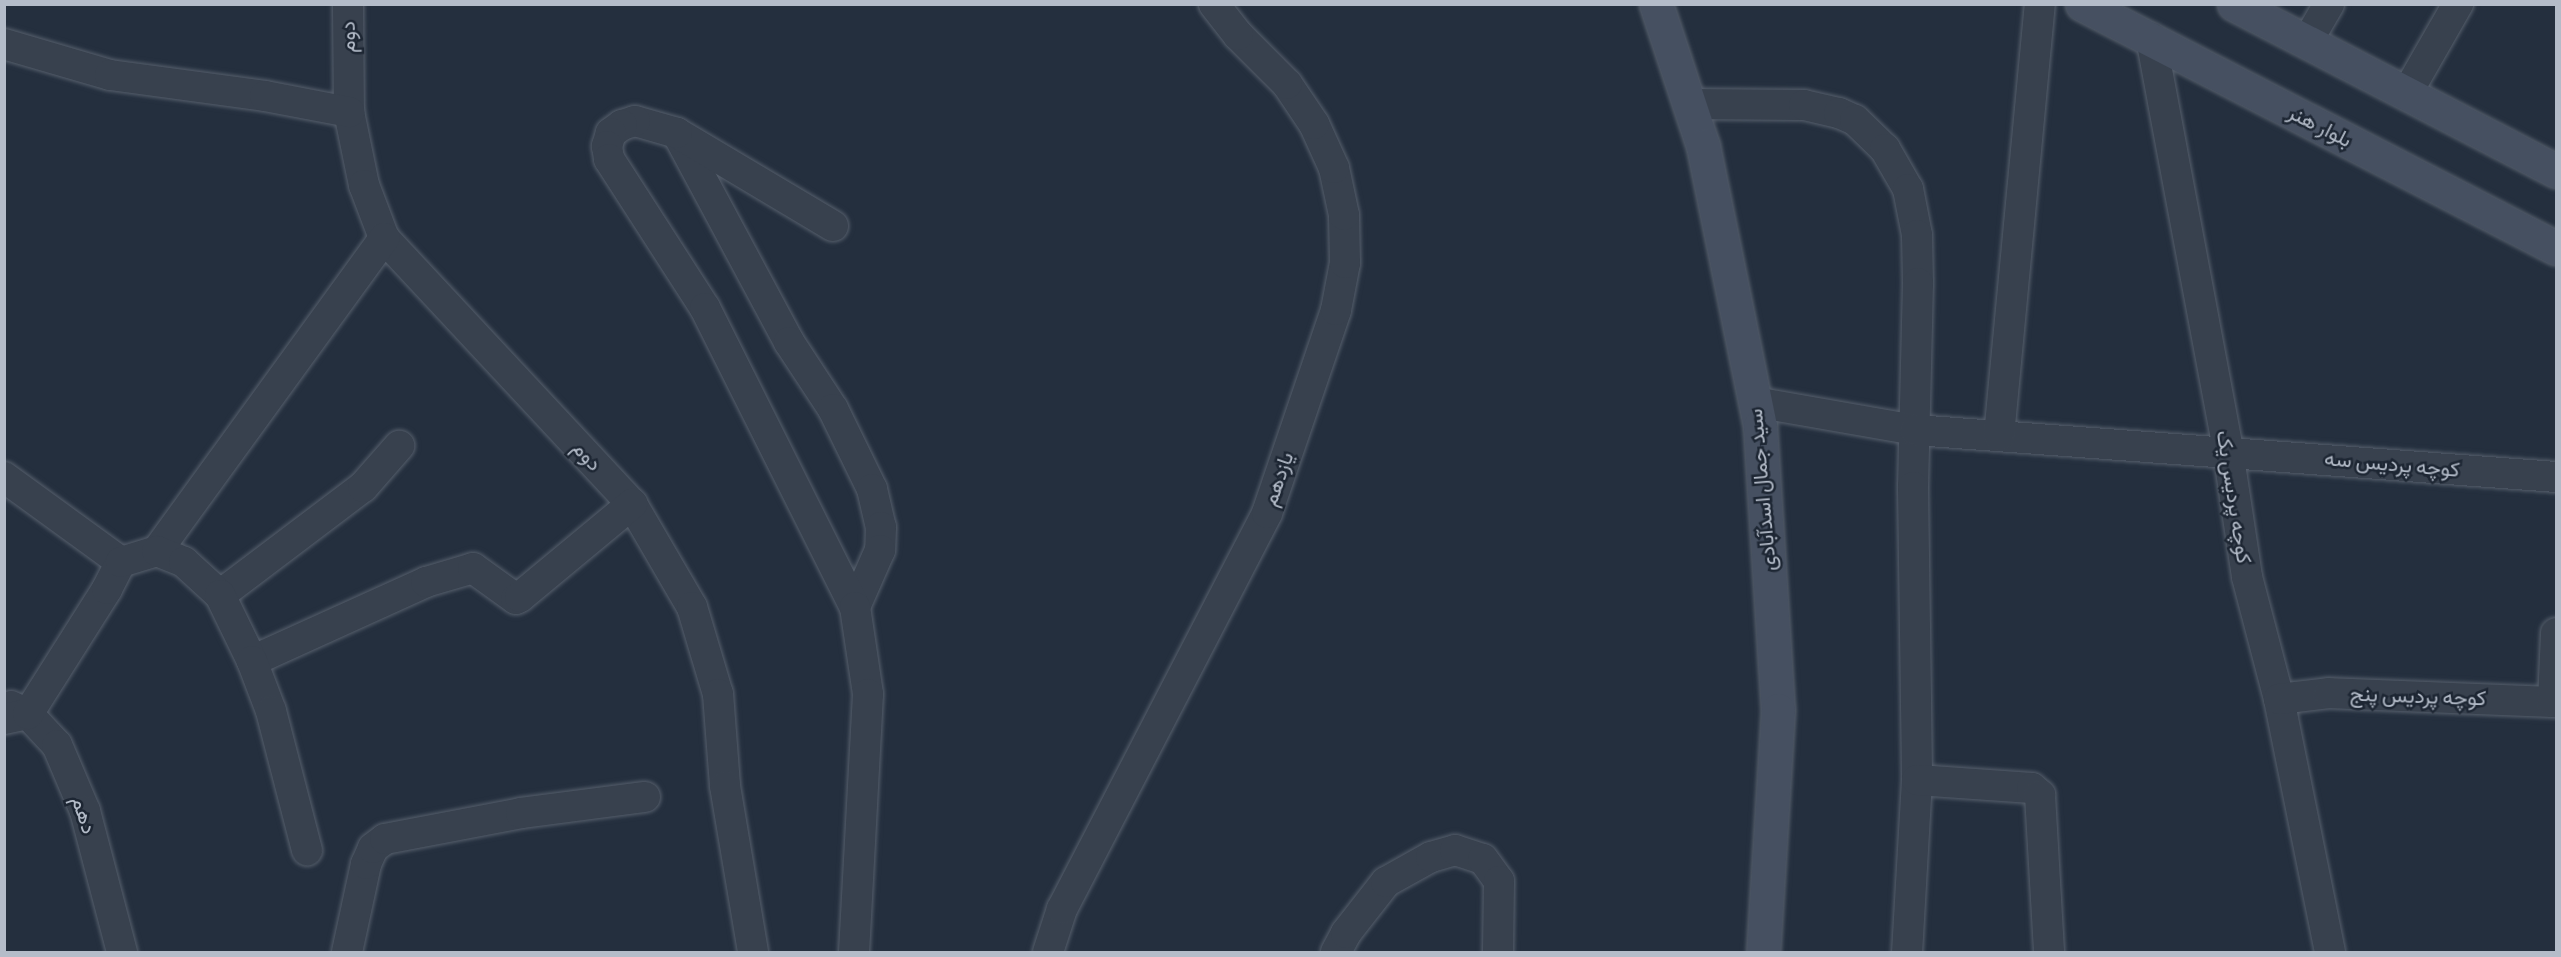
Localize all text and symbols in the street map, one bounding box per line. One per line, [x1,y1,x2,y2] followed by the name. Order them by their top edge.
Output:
[335,21,361,53] street label: دوم
[2284,99,2356,153] street label: بلوار هنر
[1742,408,1782,572] street label: سید جمال اسدآبادی
[2211,429,2257,565] street label: کوچه پردیس یک
[567,436,607,476] street label: دوم
[2323,446,2461,482] street label: کوچه پردیس سه
[1257,449,1299,509] street label: یازدهم
[2349,681,2487,711] street label: کوچه پردیس پنج
[66,793,102,837] street label: دهم

